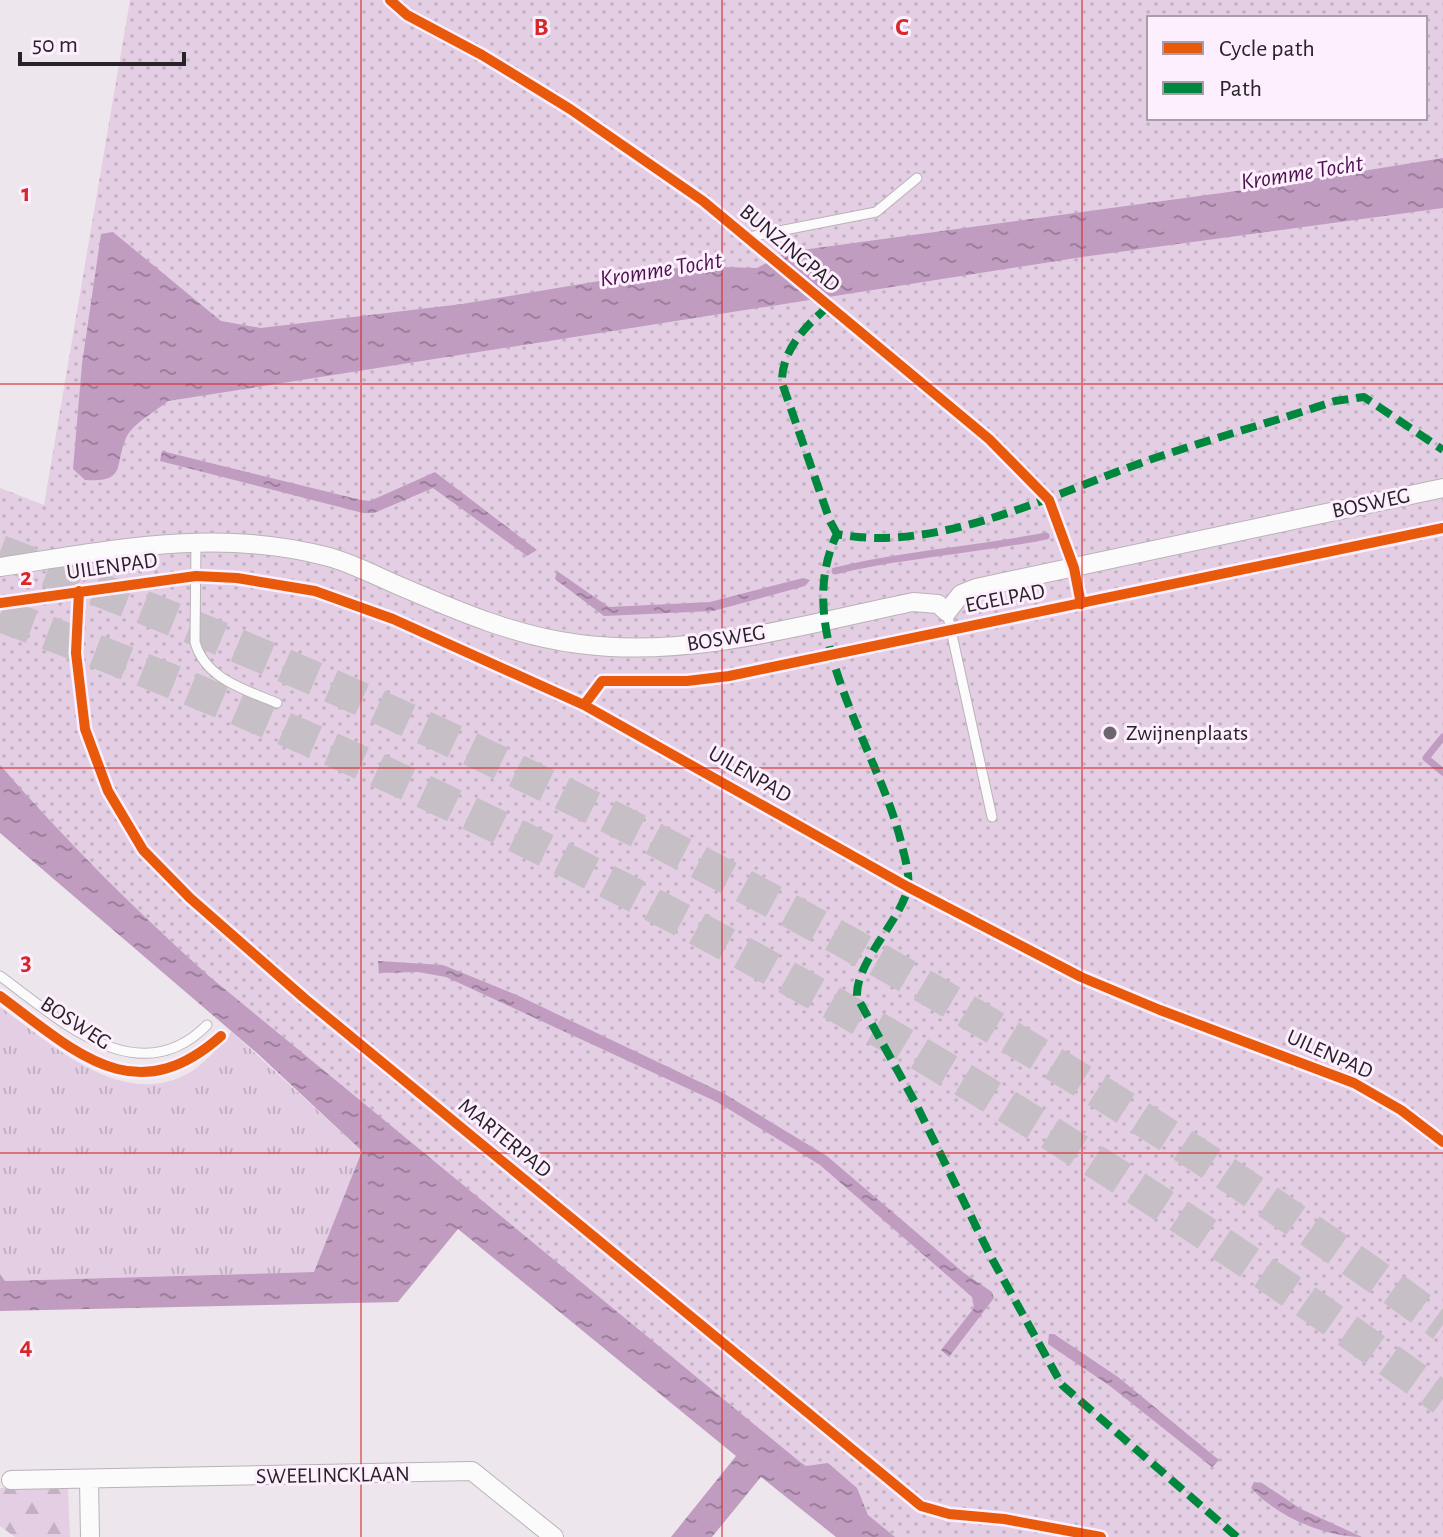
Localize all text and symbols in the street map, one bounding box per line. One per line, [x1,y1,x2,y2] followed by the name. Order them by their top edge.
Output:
[533,14,549,40] text: B
[895,14,909,40] text: C
[20,16,184,66] scale bar
[1147,16,1427,120] legend
[32,33,78,57] text: 50 m
[1219,37,1315,61] text: Cycle path
[1219,77,1262,101] text: Path
[1239,151,1365,195] water label: Kromme Tocht
[21,180,31,206] text: 1
[736,200,844,296] street label: BUNZINGPAD
[598,248,724,292] water label: Kromme Tocht
[1330,484,1412,522] street label: BOSWEG
[65,549,159,583] street label: UILENPAD
[20,564,32,590] text: 2
[963,580,1047,616] street label: EGELPAD
[685,621,767,655] street label: BOSWEG
[1126,722,1248,744] place label: Zwijnenplaats
[1101,724,1119,742] marker: Zwijnenplaats
[705,742,795,806] street label: UILENPAD
[20,949,32,975] text: 3
[37,992,115,1054] street label: BOSWEG
[1284,1025,1376,1083] street label: UILENPAD
[454,1094,556,1182] street label: MARTERPAD
[19,1333,33,1359] text: 4
[256,1463,410,1487] street label: SWEELINCKLAAN

